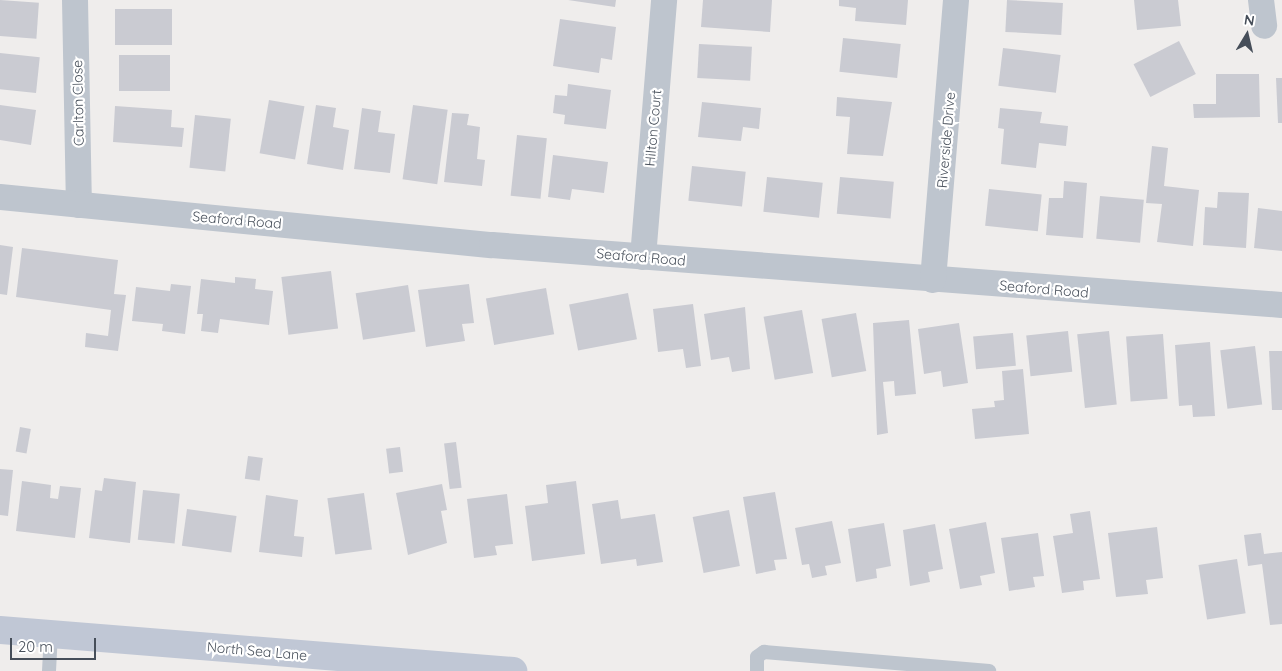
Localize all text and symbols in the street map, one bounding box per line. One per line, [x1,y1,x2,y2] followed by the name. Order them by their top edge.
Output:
[1222,10,1272,60] north arrow
[1243,10,1256,30] text: N
[69,60,87,146] street label: Carlton Close
[641,89,665,167] street label: Hilton Court
[933,91,959,189] street label: Riverside Drive
[192,208,282,232] street label: Seaford Road
[596,245,686,269] street label: Seaford Road
[999,277,1089,301] street label: Seaford Road
[12,628,99,660] scale bar
[18,637,53,656] text: 20 m
[206,638,308,664] street label: North Sea Lane

